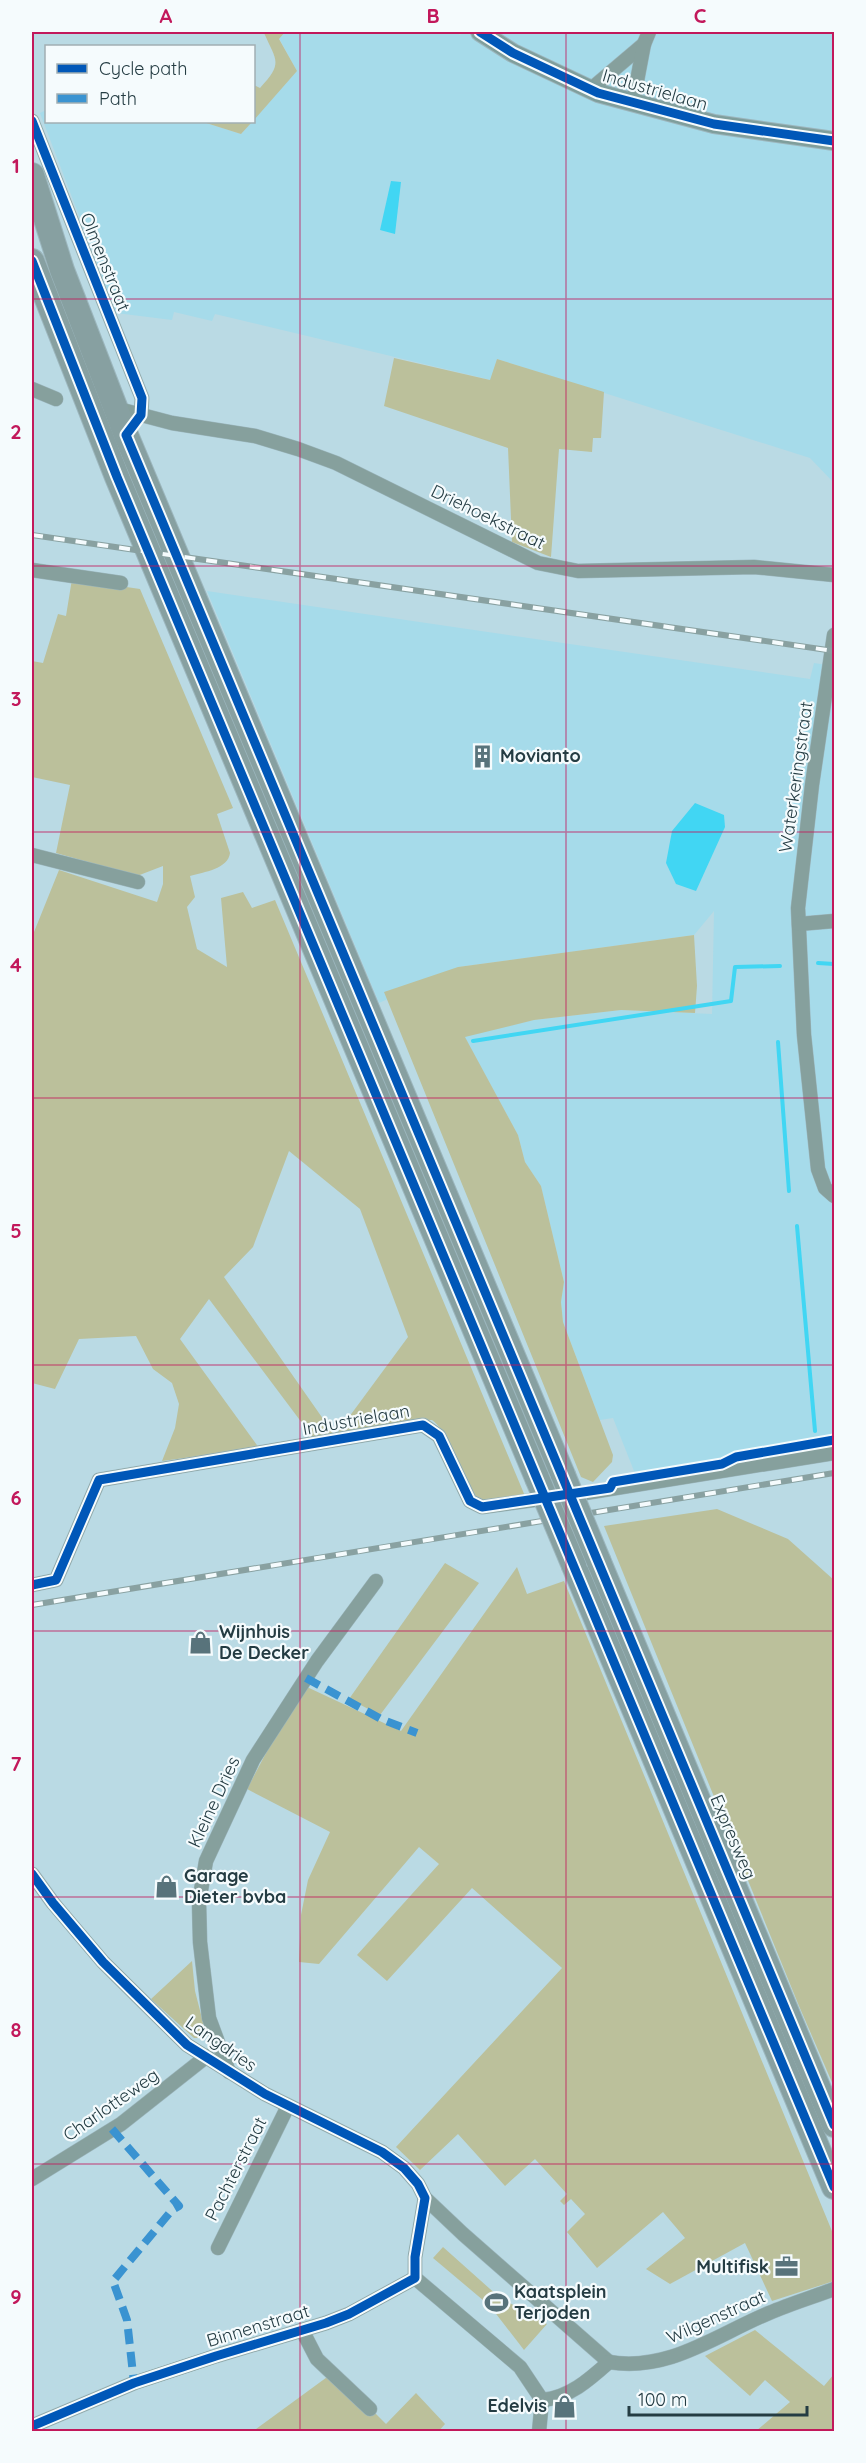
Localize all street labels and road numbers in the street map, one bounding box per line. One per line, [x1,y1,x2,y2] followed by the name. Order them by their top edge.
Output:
[600,64,710,116] street label: Industrielaan
[75,209,136,314] street label: Olmenstraat
[427,479,549,554] street label: Driehoekstraat
[774,700,817,854] street label: Waterkeringstraat
[301,1399,411,1440] street label: Industrielaan
[182,1753,245,1851] street label: Kleine Dries
[705,1791,762,1883] street label: Expresweg
[181,2011,261,2077] street label: Langdries
[58,2063,163,2146] street label: Charlotteweg
[200,2113,272,2225] street label: Pachterstraat
[663,2284,769,2349] street label: Wilgenstraat
[204,2299,312,2352] street label: Binnenstraat

